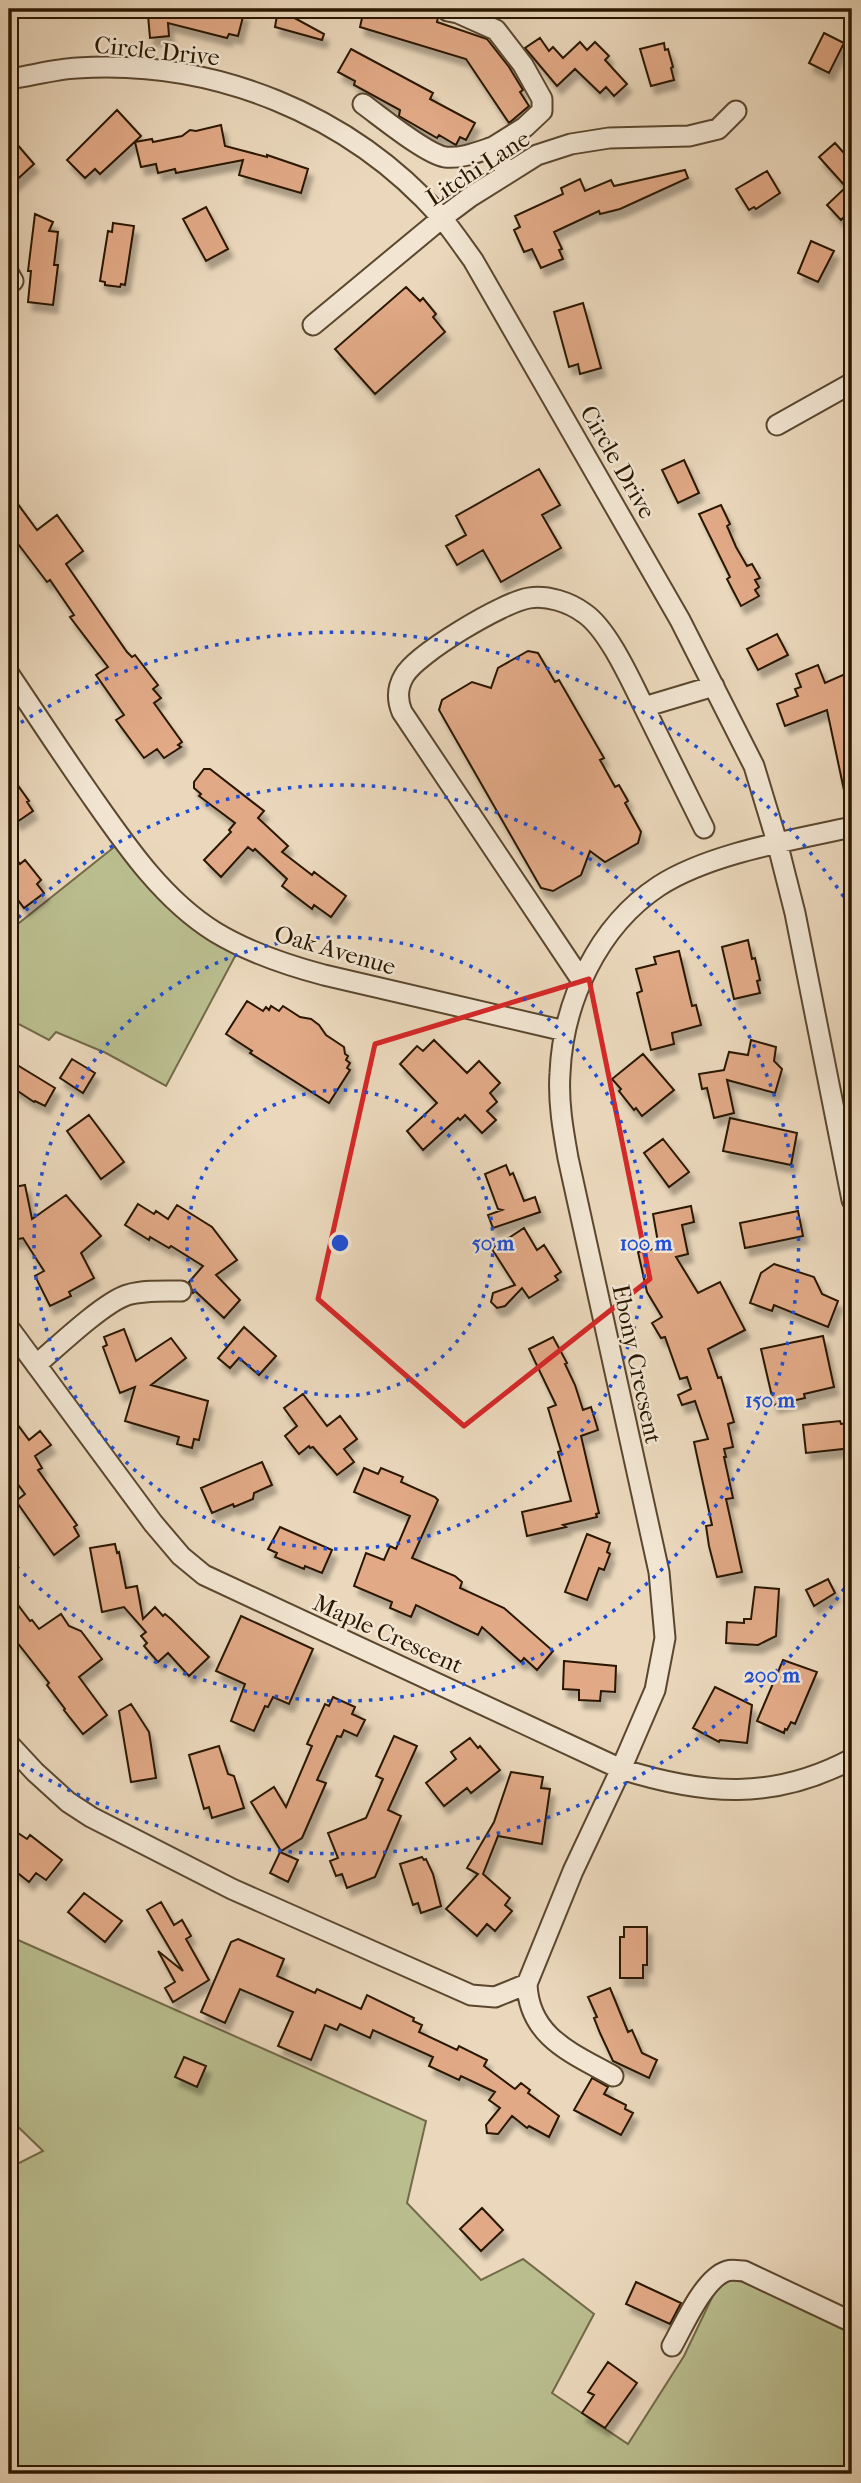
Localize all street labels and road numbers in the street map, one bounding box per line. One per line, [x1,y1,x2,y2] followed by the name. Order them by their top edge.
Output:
[93,31,221,72] street label: Circle Drive
[421,124,535,212] street label: Litchi Lane
[574,401,662,524] street label: Circle Drive
[271,919,399,981] street label: Oak Avenue
[606,1282,668,1447] street label: Ebony Crecsent
[309,1588,468,1680] street label: Maple Crescent

